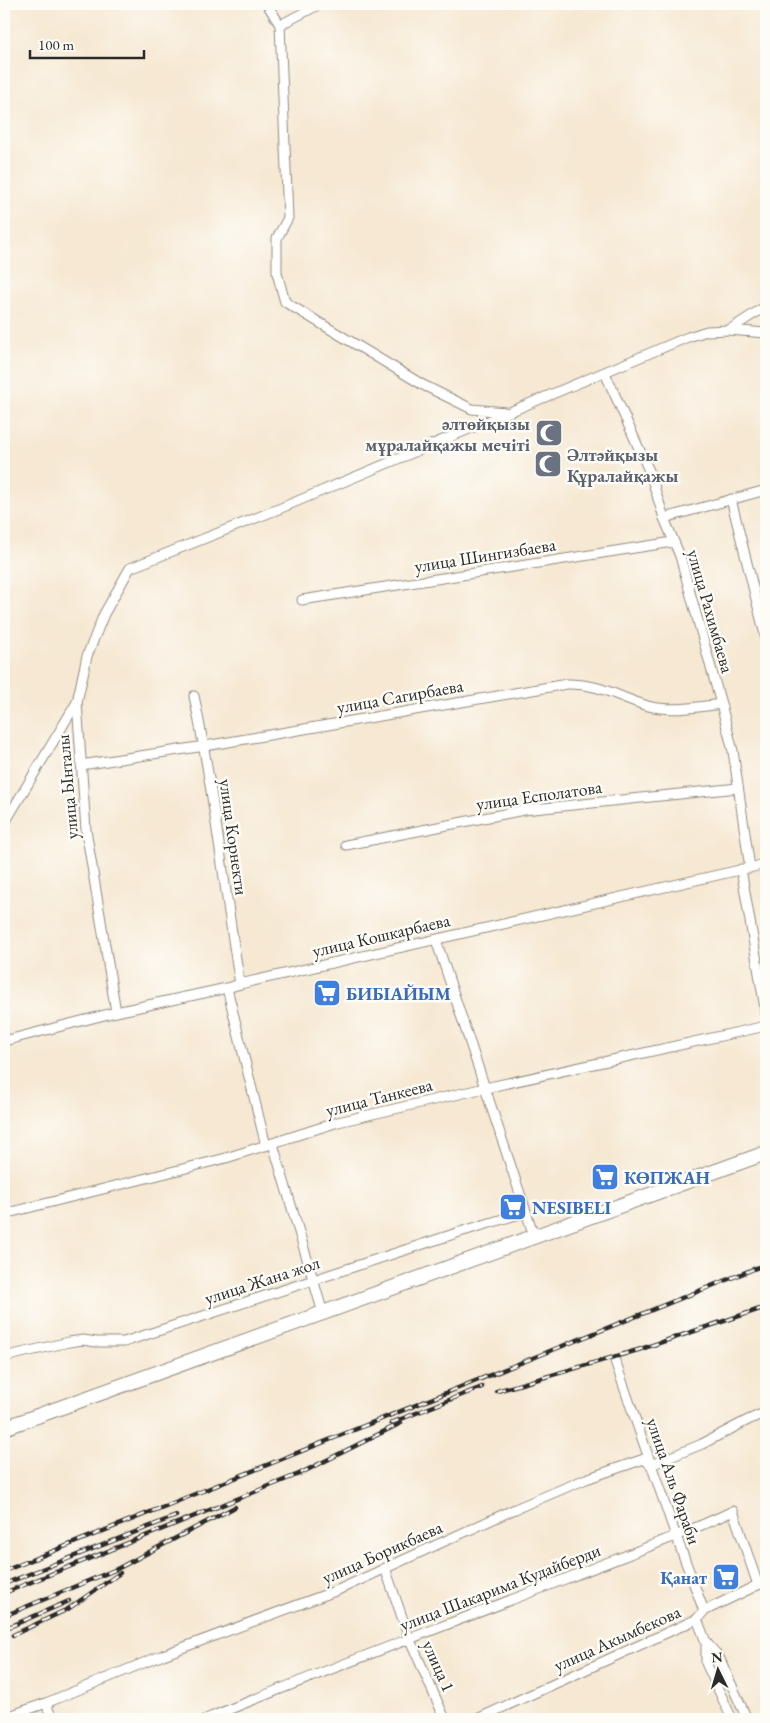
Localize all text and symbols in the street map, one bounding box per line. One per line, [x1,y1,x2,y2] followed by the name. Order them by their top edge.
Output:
[30,28,144,60] scale bar
[38,35,75,54] text: 100 m
[365,412,531,456] place label: әлтөйқызы мұралайқажы мечіті
[534,418,564,448] mosque icon: әлтөйқызы мұралайқажы мечіті
[567,443,678,487] place label: Әлтәйқызы Құралайқажы
[533,449,563,479] mosque icon: Әлтәйқызы Құралайқажы
[413,532,558,578] street label: улица Шингизбаева
[682,547,740,676] street label: улица Рахимбаева
[335,673,466,718] street label: улица Сагирбаева
[51,734,83,840] street label: улица Ынталы
[475,775,604,815] street label: улица Есполатова
[214,777,254,897] street label: улица Корнекти
[310,908,453,962] street label: улица Кошкарбаева
[312,978,342,1008] supermarket icon: БИБІАЙЫМ
[346,982,451,1005] place label: БИБІАЙЫМ
[323,1072,436,1121] street label: улица Танкеева
[590,1162,620,1192] supermarket icon: КӨПЖАН
[624,1166,710,1189] place label: КӨПЖАН
[498,1192,528,1222] supermarket icon: NESIBELI
[532,1196,612,1219] place label: NESIBELI
[201,1250,323,1309] street label: улица Жана жол
[642,1415,707,1548] street label: улица Аль Фараби
[318,1515,447,1589] street label: улица Борикбаева
[396,1538,604,1636] street label: улица Шакарима Кудайберди
[711,1562,741,1592] supermarket icon: Қанат
[660,1566,707,1589] place label: Қанат
[550,1599,685,1676] street label: улица Акымбекова
[417,1637,461,1695] street label: улица 1
[692,1646,742,1696] north arrow
[710,1648,724,1667] text: N

